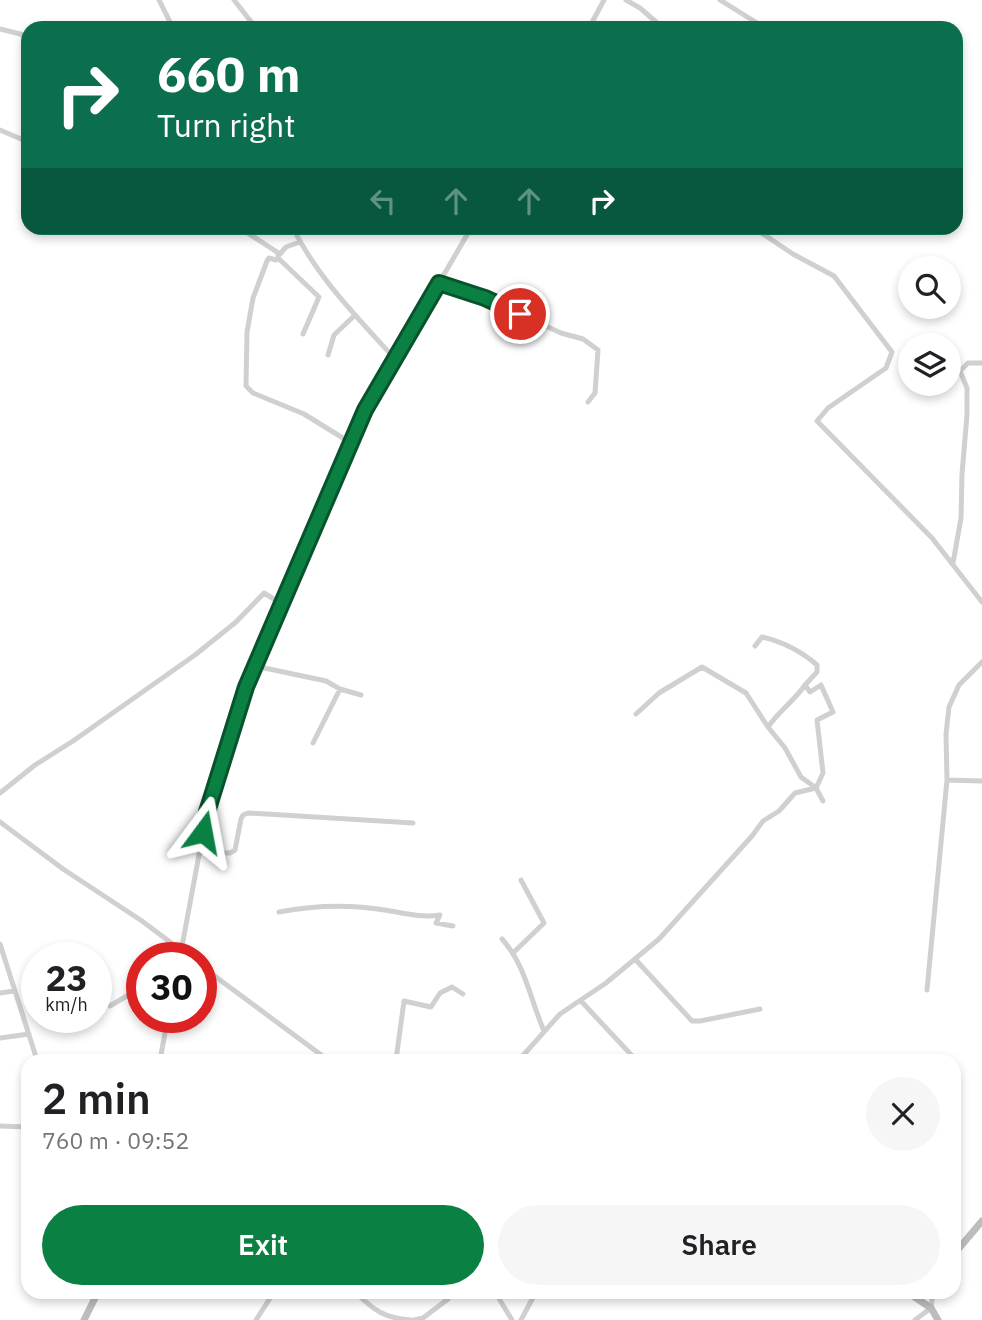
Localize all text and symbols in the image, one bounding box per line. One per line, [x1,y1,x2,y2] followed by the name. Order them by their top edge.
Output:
[157,42,301,105] text: 660 m
[42,49,133,140] icon: right
[157,104,295,146] text: Turn right
[364,182,402,220] icon: left
[437,182,475,220] icon: ahead
[510,182,548,220] icon: ahead
[583,182,621,220] icon: right
[898,256,961,396] map controls
[898,256,961,319] button: search
[490,284,550,344] pin
[501,295,539,333] icon: arrive
[898,333,961,396] button: layers
[166,795,240,869] position arrow
[126,942,217,1033] speed limit sign: 30
[45,955,88,1001] text: 23
[45,993,88,1016] text: km/h
[42,1071,151,1126] text: 2 min
[866,1077,940,1151] button: close
[42,1125,189,1155] text: 760 m · 09:52
[42,1205,484,1285] button: Exit
[498,1205,940,1285] button: Share

